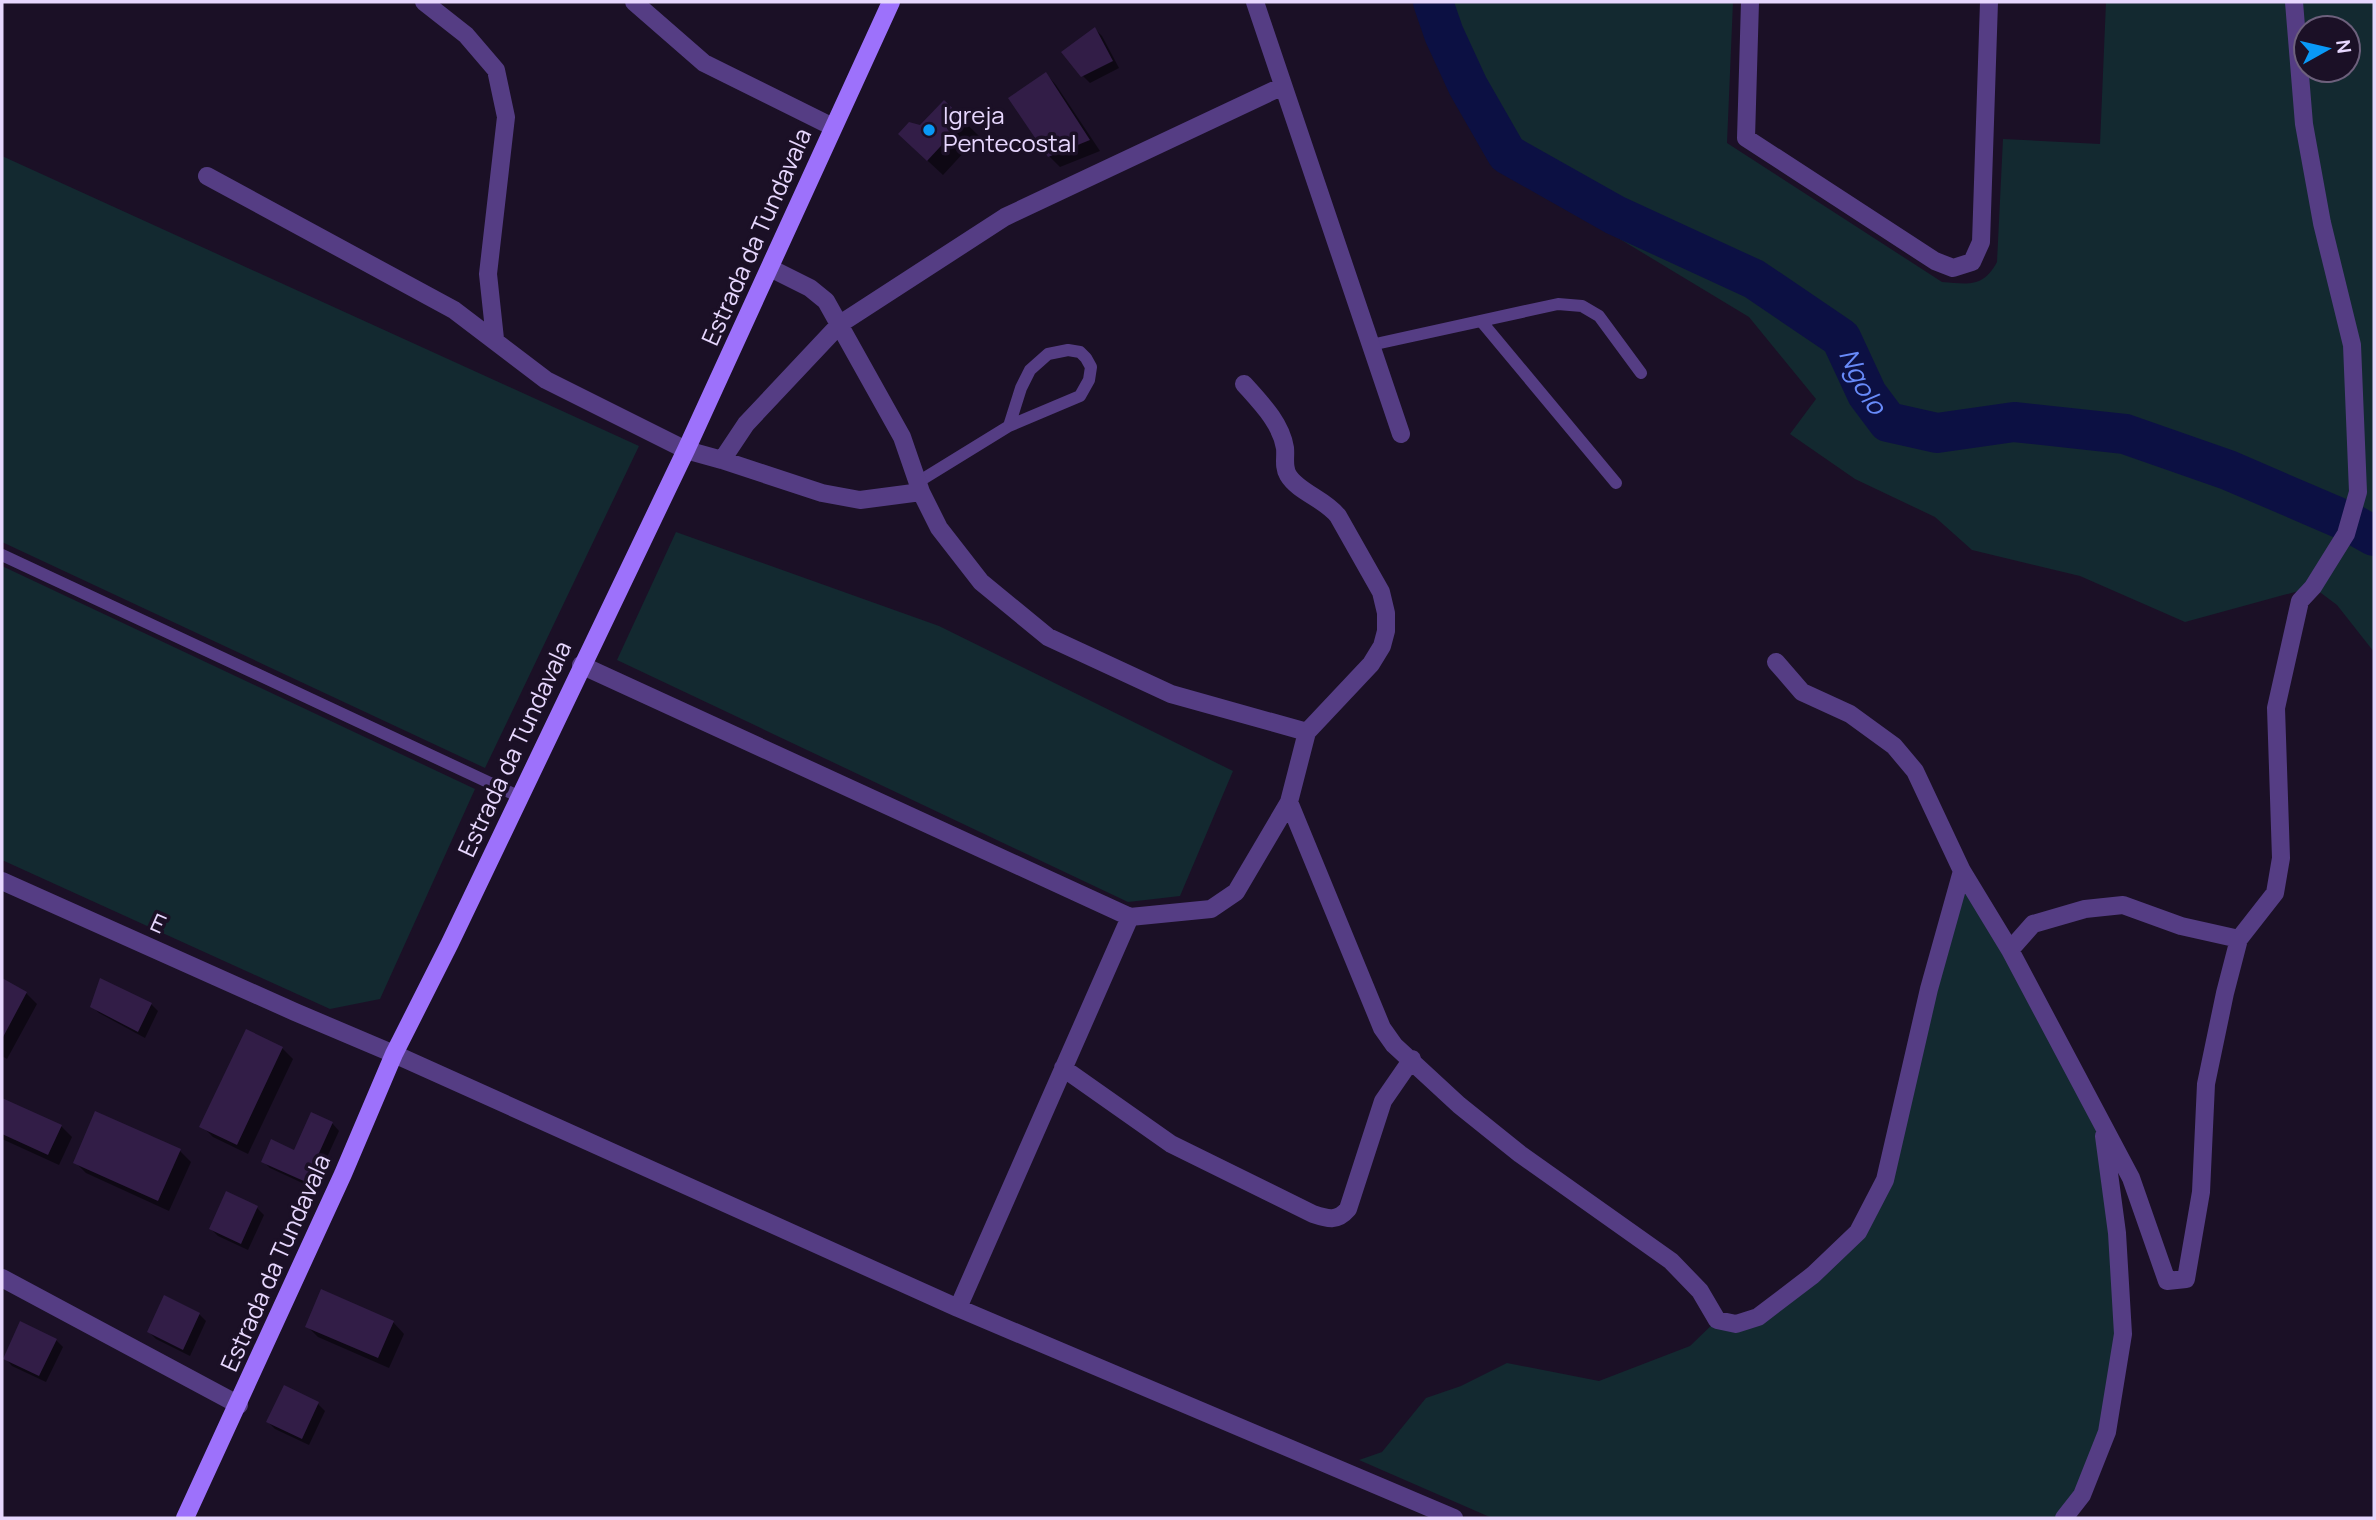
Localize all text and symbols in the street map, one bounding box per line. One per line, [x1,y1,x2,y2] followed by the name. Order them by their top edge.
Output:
[2292,14,2362,84] north arrow
[2330,38,2358,55] text: N
[943,98,1077,159] place label: Igreja Pentecostal
[921,122,937,138] marker: Igreja Pentecostal
[693,123,818,350] street label: Estrada da Tundavala
[1831,342,1896,423] water label: Ngolo
[449,635,578,862] street label: Estrada da Tundavala
[146,905,172,940] street label: E
[212,1149,337,1376] street label: Estrada da Tundavala

